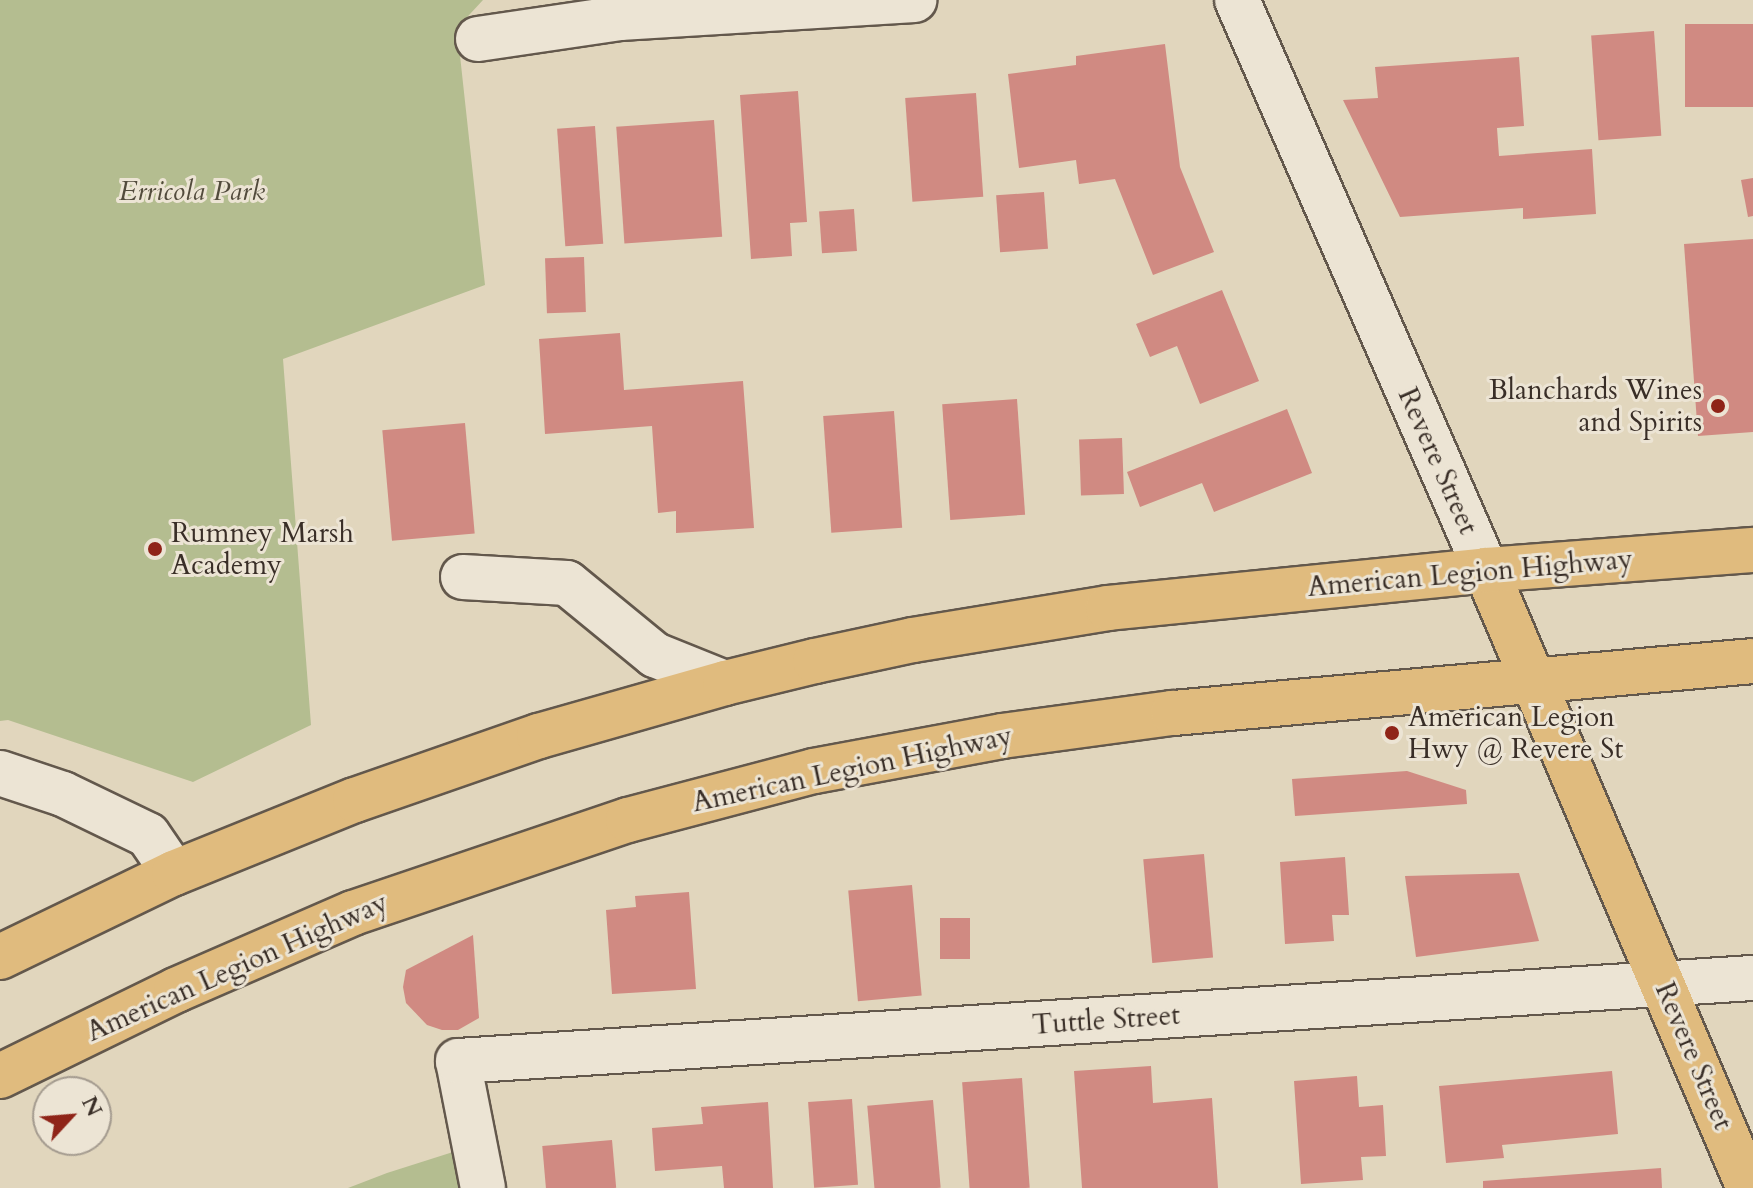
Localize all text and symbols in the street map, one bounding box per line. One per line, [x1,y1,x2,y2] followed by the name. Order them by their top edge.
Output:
[119,174,265,208] park label: Erricola Park
[1489,373,1702,439] place label: Blanchards Wines and Spirits
[1391,383,1485,539] street label: Revere Street
[1709,397,1727,415] marker: Blanchards Wines and Spirits
[171,516,354,582] place label: Rumney Marsh Academy
[146,540,164,558] marker: Rumney Marsh Academy
[1306,542,1634,604] street label: American Legion Highway
[1408,700,1623,766] place label: American Legion Hwy @ Revere St
[689,719,1015,819] street label: American Legion Highway
[1383,724,1401,742] marker: American Legion Hwy @ Revere St
[81,885,393,1049] street label: American Legion Highway
[1648,977,1740,1135] street label: Revere Street
[1031,998,1181,1042] street label: Tuttle Street
[32,1076,112,1156] north arrow
[74,1091,109,1122] text: N

